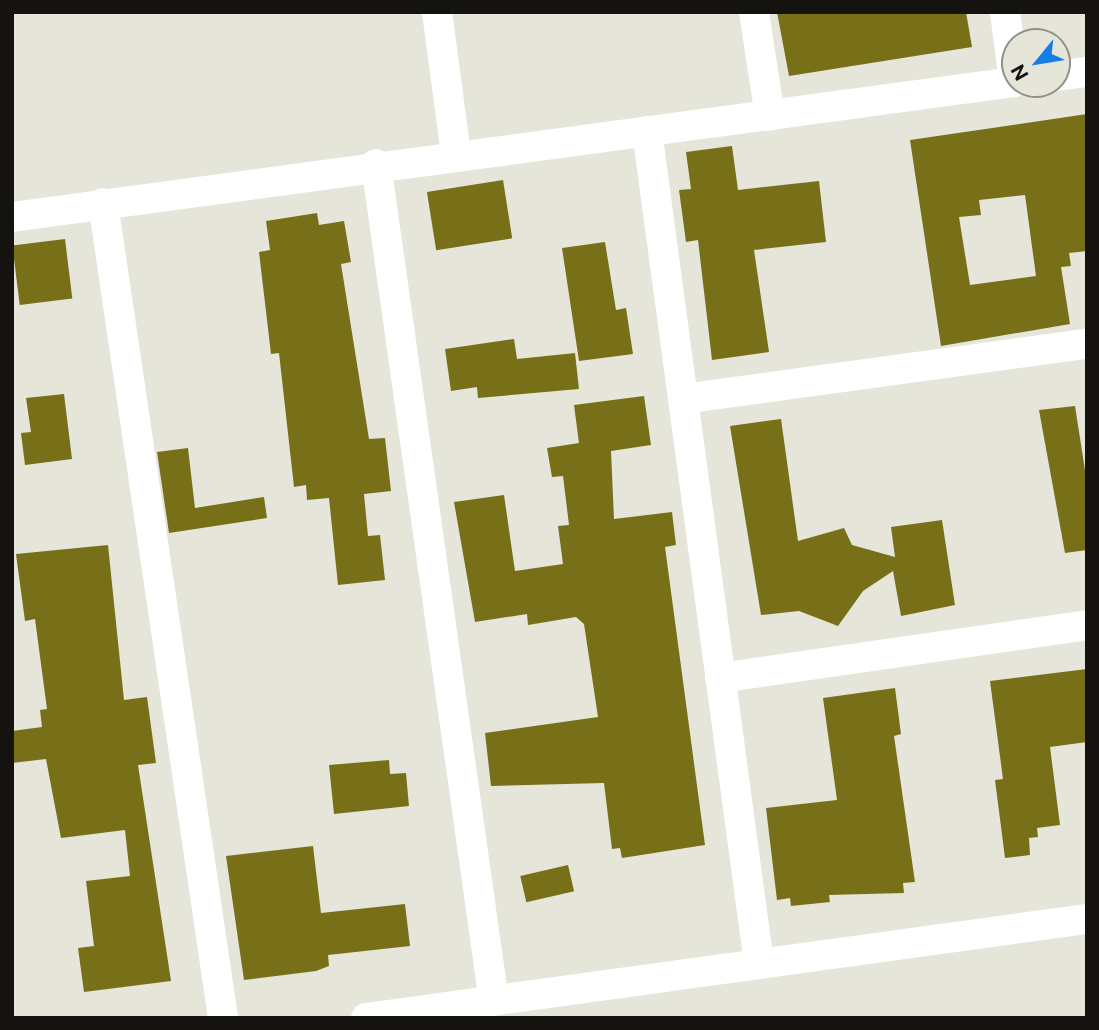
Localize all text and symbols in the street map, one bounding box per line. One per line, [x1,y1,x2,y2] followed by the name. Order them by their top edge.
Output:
[1001,28,1071,98] north arrow
[1006,61,1033,84] text: N

